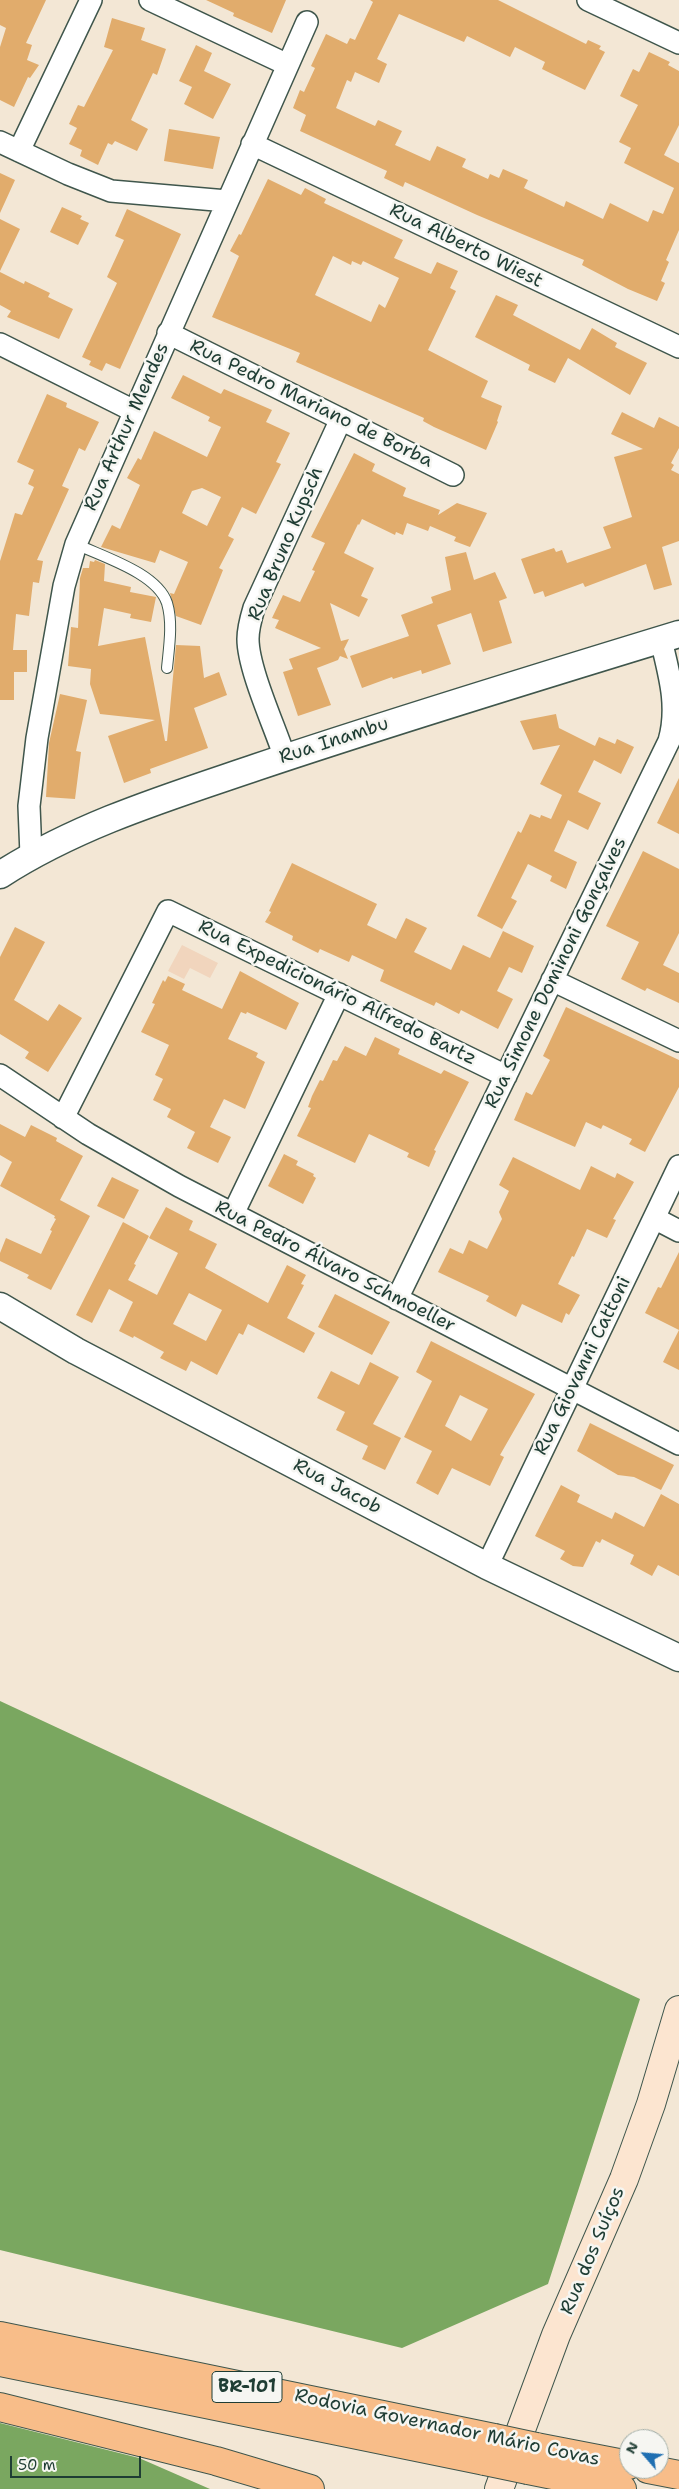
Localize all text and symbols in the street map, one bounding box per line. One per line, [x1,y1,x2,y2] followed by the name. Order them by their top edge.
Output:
[385,199,547,293] street label: Rua Alberto Wiest
[186,335,436,473] street label: Rua Pedro Mariano de Borba
[80,339,174,515] street label: Rua Arthur Mendes
[243,464,329,624] street label: Rua Bruno Kupsch
[276,713,392,769] street label: Rua Inambu
[480,834,632,1112] street label: Rua Simone Dominoni Gonçalves
[194,915,480,1071] street label: Rua Expedicionário Alfredo Bartz
[211,1196,459,1338] street label: Rua Pedro Álvaro Schmoeller
[530,1273,636,1459] street label: Rua Giovanni Cattoni
[289,1454,385,1520] street label: Rua Jacob
[556,2184,630,2318] street label: Rua dos Suíços
[212,2372,282,2402] road number: BR-101
[292,2384,602,2472] street label: Rodovia Governador Mário Covas
[619,2429,669,2479] north arrow
[621,2439,642,2457] text: N
[12,2446,144,2478] scale bar
[18,2455,56,2475] text: 50 m

